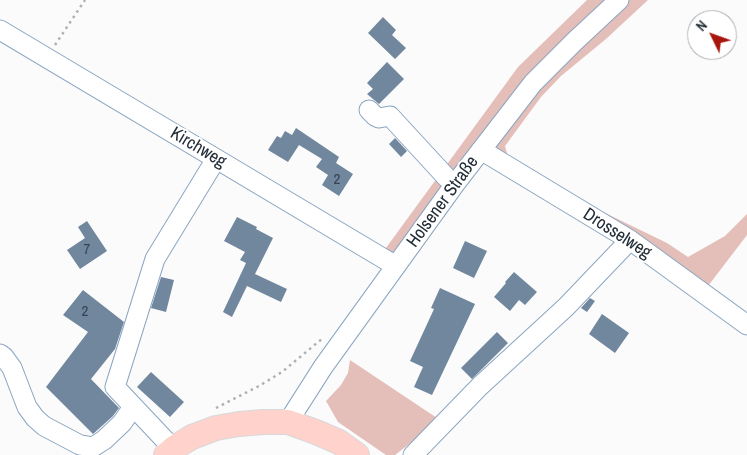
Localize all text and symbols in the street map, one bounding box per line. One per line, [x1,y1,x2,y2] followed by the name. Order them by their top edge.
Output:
[687,10,737,60] north arrow
[692,17,711,35] text: N
[166,123,230,173] street label: Kirchweg
[403,152,483,252] street label: Holsener Straße
[334,171,340,189] house number: 2
[579,204,655,264] street label: Drosselweg
[84,241,90,259] house number: 7
[82,303,88,321] house number: 2

